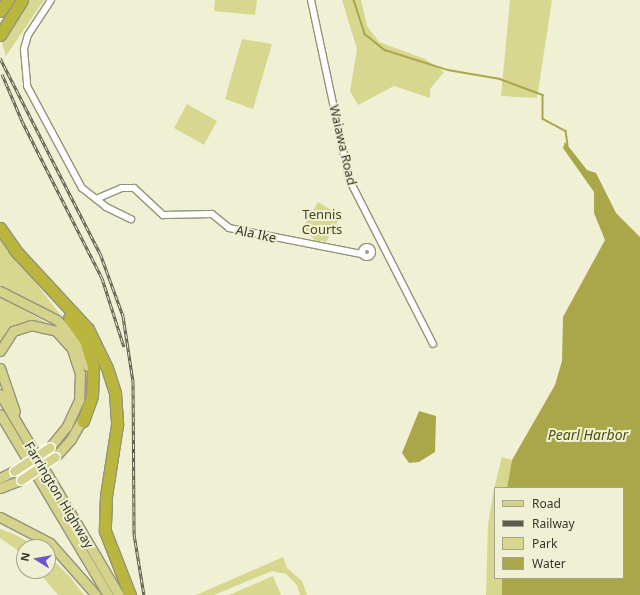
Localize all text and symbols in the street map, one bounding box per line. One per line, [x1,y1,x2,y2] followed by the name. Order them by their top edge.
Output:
[326,103,360,187] street label: Waiawa Road
[302,207,342,238] park label: Tennis Courts
[234,222,278,246] street label: Ala Ike
[548,427,628,443] water label: Pearl Harbor
[21,439,97,551] street label: Farrington Highway
[494,487,624,579] legend
[532,495,561,512] text: Road
[532,515,575,532] text: Railway
[532,535,557,552] text: Park
[16,539,56,579] north arrow
[16,551,33,563] text: N
[532,555,566,572] text: Water

